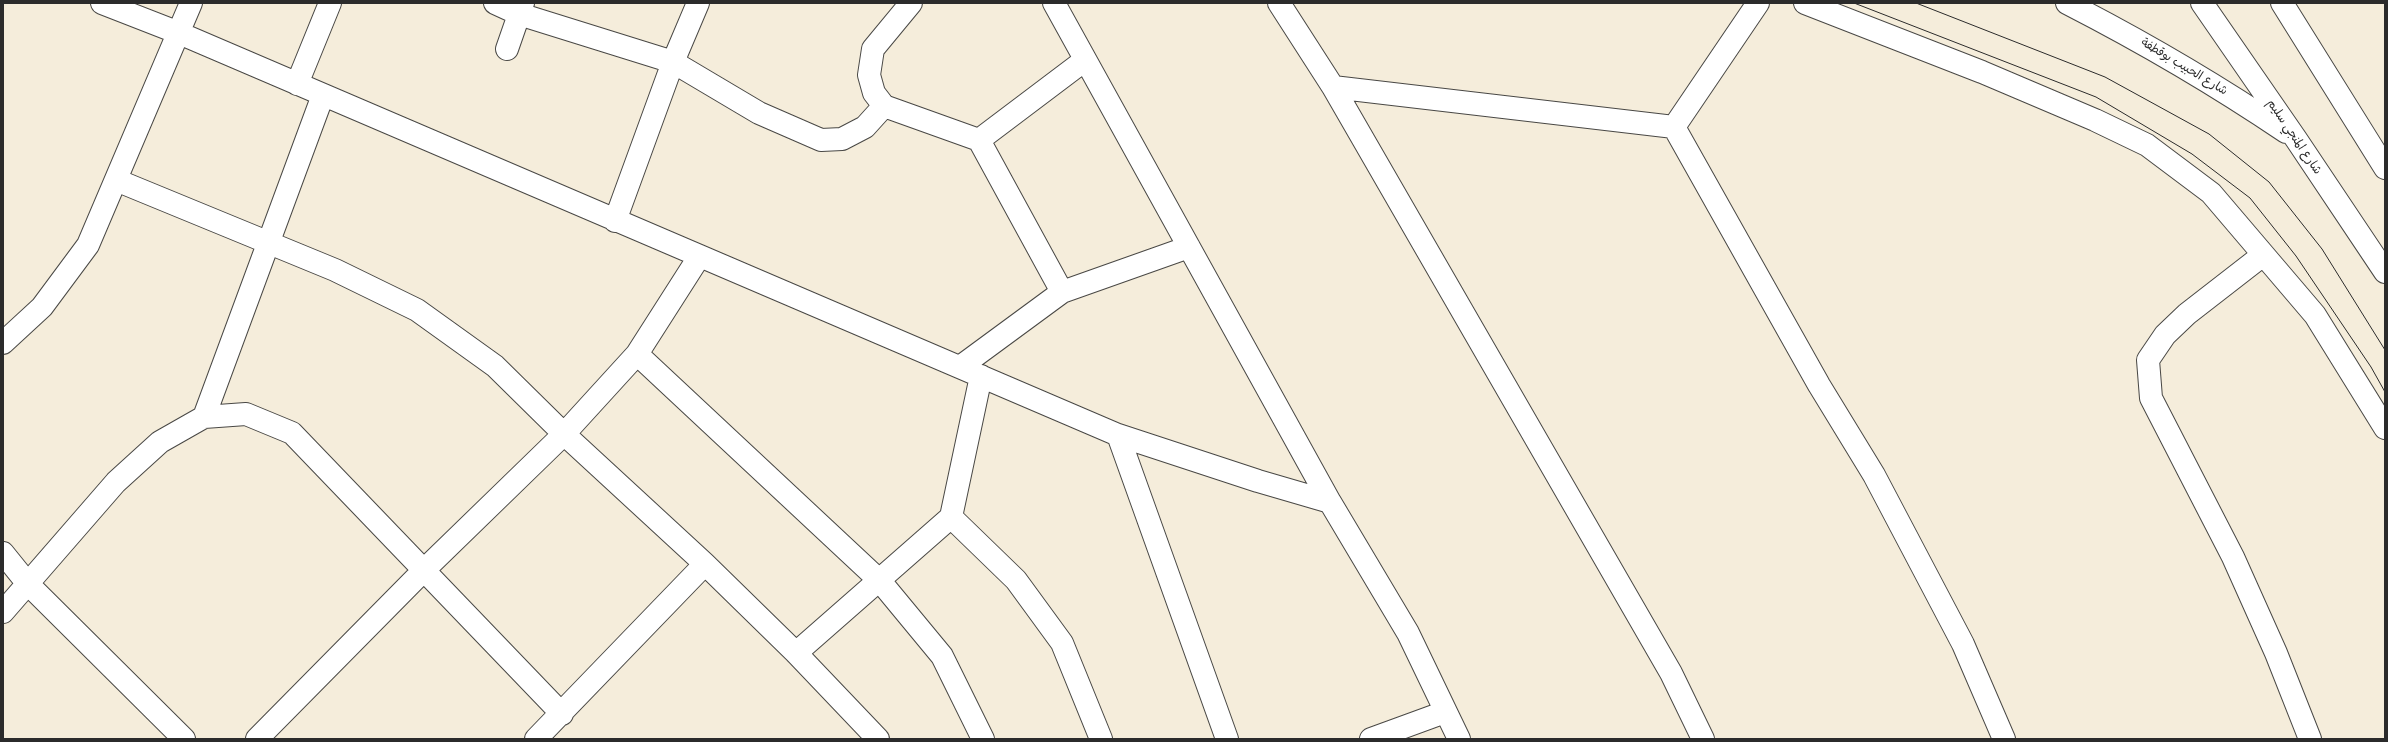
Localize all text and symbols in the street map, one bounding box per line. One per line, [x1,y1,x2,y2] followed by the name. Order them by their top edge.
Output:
[2138,35,2230,99] street label: شارع الحبيب بوقطفة
[2264,97,2324,177] street label: شارع المنجي سليم

